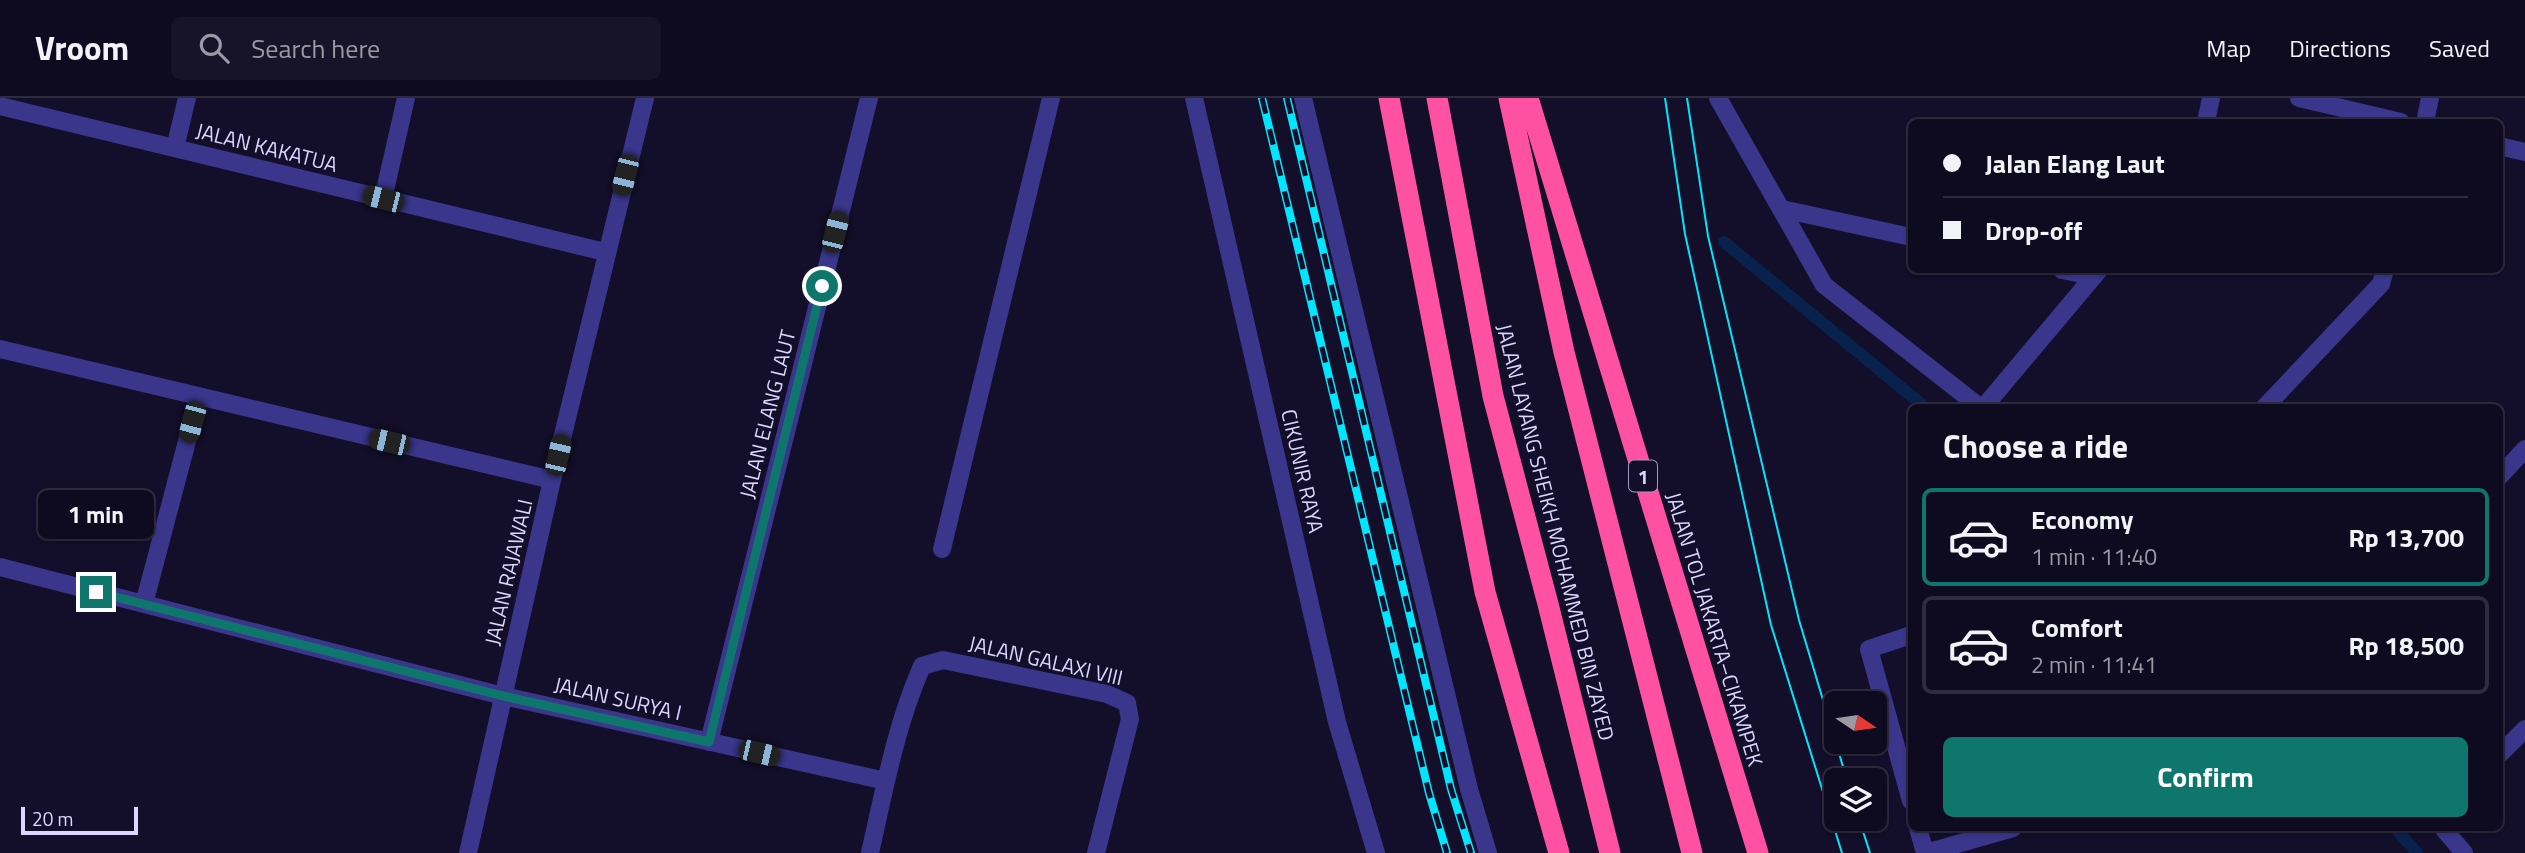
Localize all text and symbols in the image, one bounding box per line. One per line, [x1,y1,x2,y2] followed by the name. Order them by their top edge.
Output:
[171,17,661,80] search box
[35,23,129,73] text: Vroom
[195,29,233,67] icon: search
[251,29,380,68] text: Search here
[2206,30,2251,66] text: Map
[2289,30,2391,66] text: Directions
[2429,30,2490,66] text: Saved
[193,114,342,180] street label: JALAN KAKATUA
[1985,144,2165,183] text: Jalan Elang Laut
[610,152,641,198] car
[361,184,406,214] car
[820,209,851,255] car
[1985,211,2082,250] text: Drop-off
[806,270,838,302] route start
[1489,320,1623,744] street label: JALAN LAYANG SHEIKH MOHAMMED BIN ZAYED
[731,326,803,502] street label: JALAN ELANG LAUT
[177,399,208,445] car
[1273,406,1333,536] street label: CIKUNIR RAYA
[1943,422,2128,470] text: Choose a ride
[367,427,412,457] car
[544,432,573,478] car
[1629,460,1657,492] road number: 1
[1658,488,1772,770] street label: JALAN TOL JAKARTA–CIKAMPEK
[38,490,154,540] callout: 1 min
[476,496,540,648] street label: JALAN RAJAWALI
[68,497,124,532] text: 1 min
[2031,500,2133,539] text: Economy
[1947,506,2010,569] icon: car
[2348,518,2464,557] text: Rp 13,700
[2031,539,2157,574] text: 1 min · 11:40
[80,576,112,608] route end
[2031,608,2123,647] text: Comfort
[1947,614,2010,677] icon: car
[2348,626,2464,665] text: Rp 18,500
[966,627,1126,693] street label: JALAN GALAXI VIII
[2031,647,2157,682] text: 2 min · 11:41
[551,668,685,728] street label: JALAN SURYA I
[1824,691,1886,754] north arrow
[1824,691,1887,831] map controls
[1943,737,2468,817] button: Confirm
[737,738,782,768] car
[1824,768,1887,831] button: layers
[21,804,138,836] scale bar
[32,804,73,833] text: 20 m

